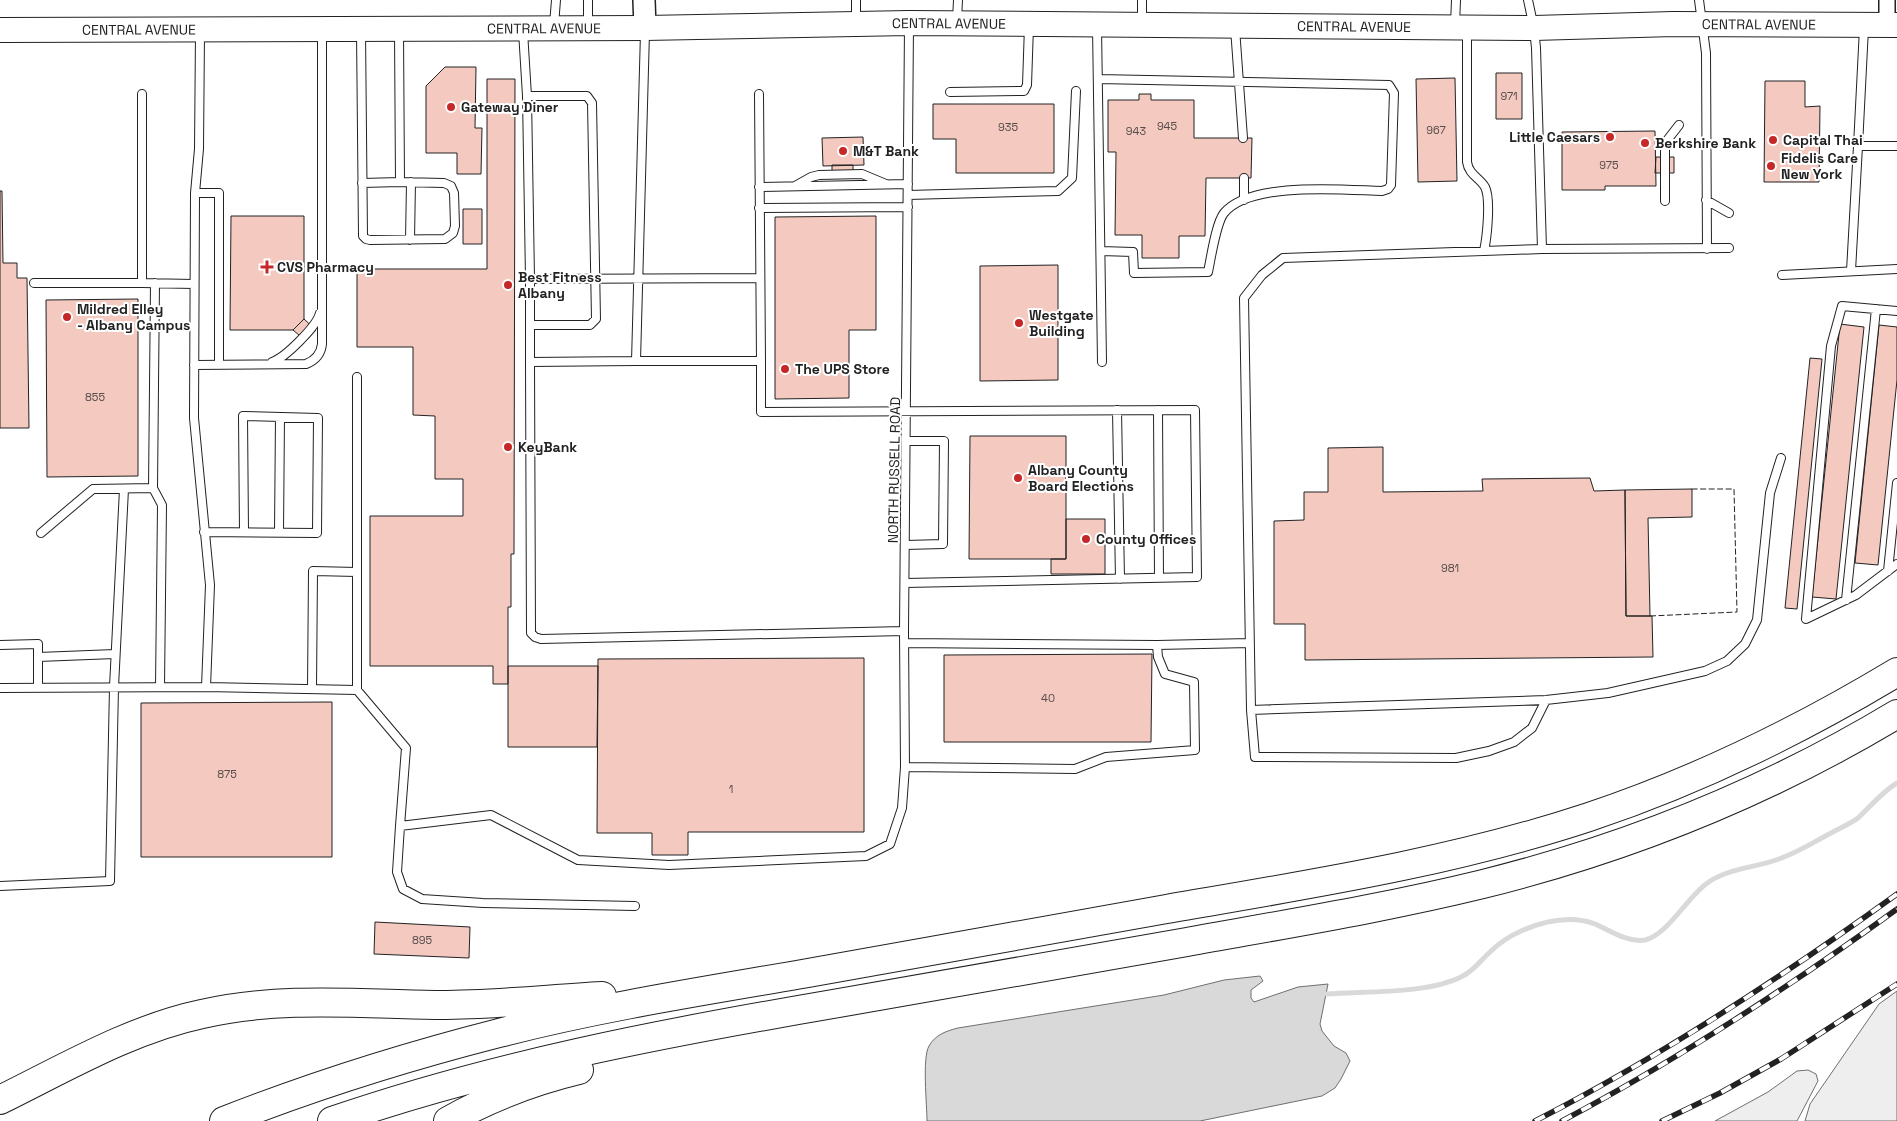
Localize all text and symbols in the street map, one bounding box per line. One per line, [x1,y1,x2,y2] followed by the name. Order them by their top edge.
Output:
[892,14,1006,33] street label: CENTRAL AVENUE
[1702,15,1816,34] street label: CENTRAL AVENUE
[1297,17,1411,36] street label: CENTRAL AVENUE
[487,19,601,37] street label: CENTRAL AVENUE
[82,20,196,39] street label: CENTRAL AVENUE
[1500,89,1518,103] house number: 971
[461,98,559,116] place label: Gateway Diner
[445,101,457,113] marker: Gateway Diner
[1157,119,1178,133] house number: 945
[998,120,1018,134] house number: 935
[1426,123,1446,137] house number: 967
[1126,124,1146,138] house number: 943
[1509,128,1600,146] place label: Little Caesars
[1604,131,1616,143] marker: Little Caesars
[1783,131,1863,149] place label: Capital Thai
[1655,134,1756,152] place label: Berkshire Bank
[1767,134,1779,146] marker: Capital Thai
[1639,137,1651,149] marker: Berkshire Bank
[853,142,919,160] place label: M&T Bank
[837,145,849,157] marker: M&T Bank
[1781,149,1858,183] place label: Fidelis Care New York
[1599,158,1619,172] house number: 975
[1765,160,1777,172] marker: Fidelis Care New York
[277,258,374,276] place label: CVS Pharmacy
[261,261,273,273] marker: CVS Pharmacy
[518,268,601,302] place label: Best Fitness Albany
[502,279,514,291] marker: Best Fitness Albany
[77,300,190,334] place label: Mildred Elley - Albany Campus
[1029,306,1094,340] place label: Westgate Building
[61,311,73,323] marker: Mildred Elley - Albany Campus
[1013,317,1025,329] marker: Westgate Building
[795,360,890,378] place label: The UPS Store
[779,363,791,375] marker: The UPS Store
[85,390,105,404] house number: 855
[884,397,904,543] street label: NORTH RUSSELL ROAD
[518,438,577,456] place label: KeyBank
[502,441,514,453] marker: KeyBank
[1028,461,1134,495] place label: Albany County Board Elections
[1012,472,1024,484] marker: Albany County Board Elections
[1096,530,1196,548] place label: County Offices
[1080,533,1092,545] marker: County Offices
[1441,561,1459,575] house number: 981
[1041,691,1055,705] house number: 40
[217,767,237,781] house number: 875
[729,782,733,796] house number: 1
[412,933,432,947] house number: 895

